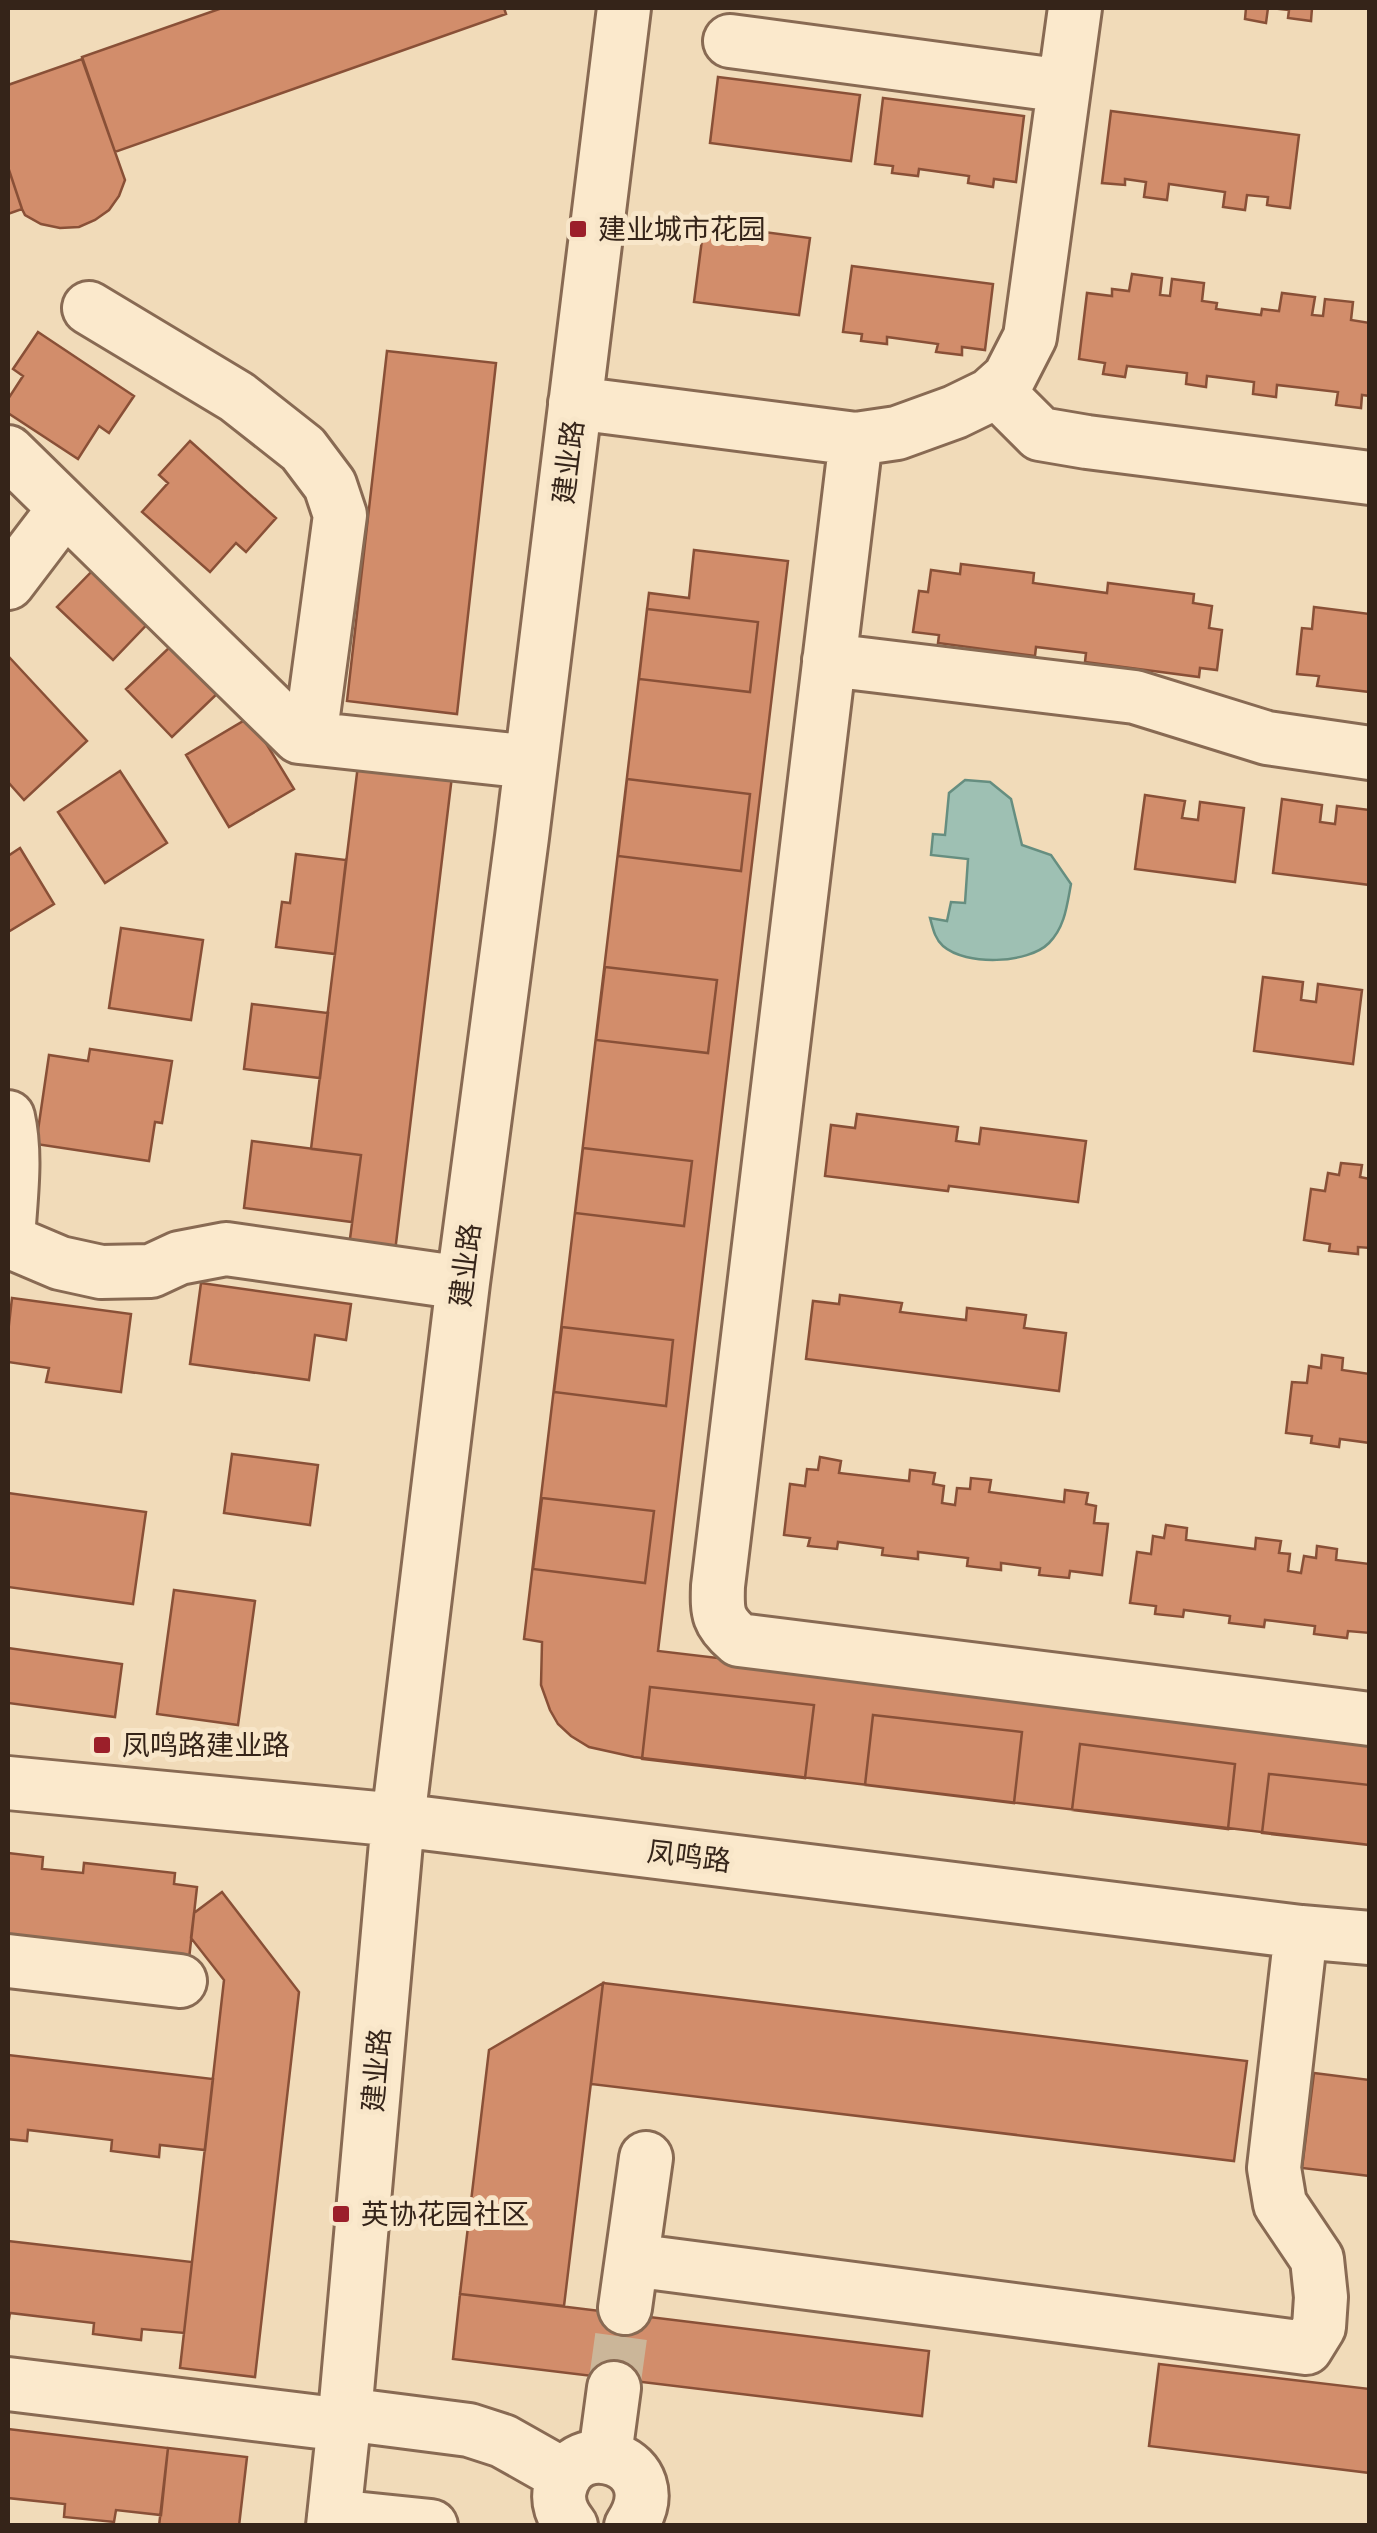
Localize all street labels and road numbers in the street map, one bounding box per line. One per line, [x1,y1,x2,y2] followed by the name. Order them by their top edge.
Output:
[545,418,591,506] street label: 建业路
[442,1221,488,1309] street label: 建业路
[645,1833,733,1879] street label: 凤鸣路
[354,2027,398,2113] street label: 建业路

